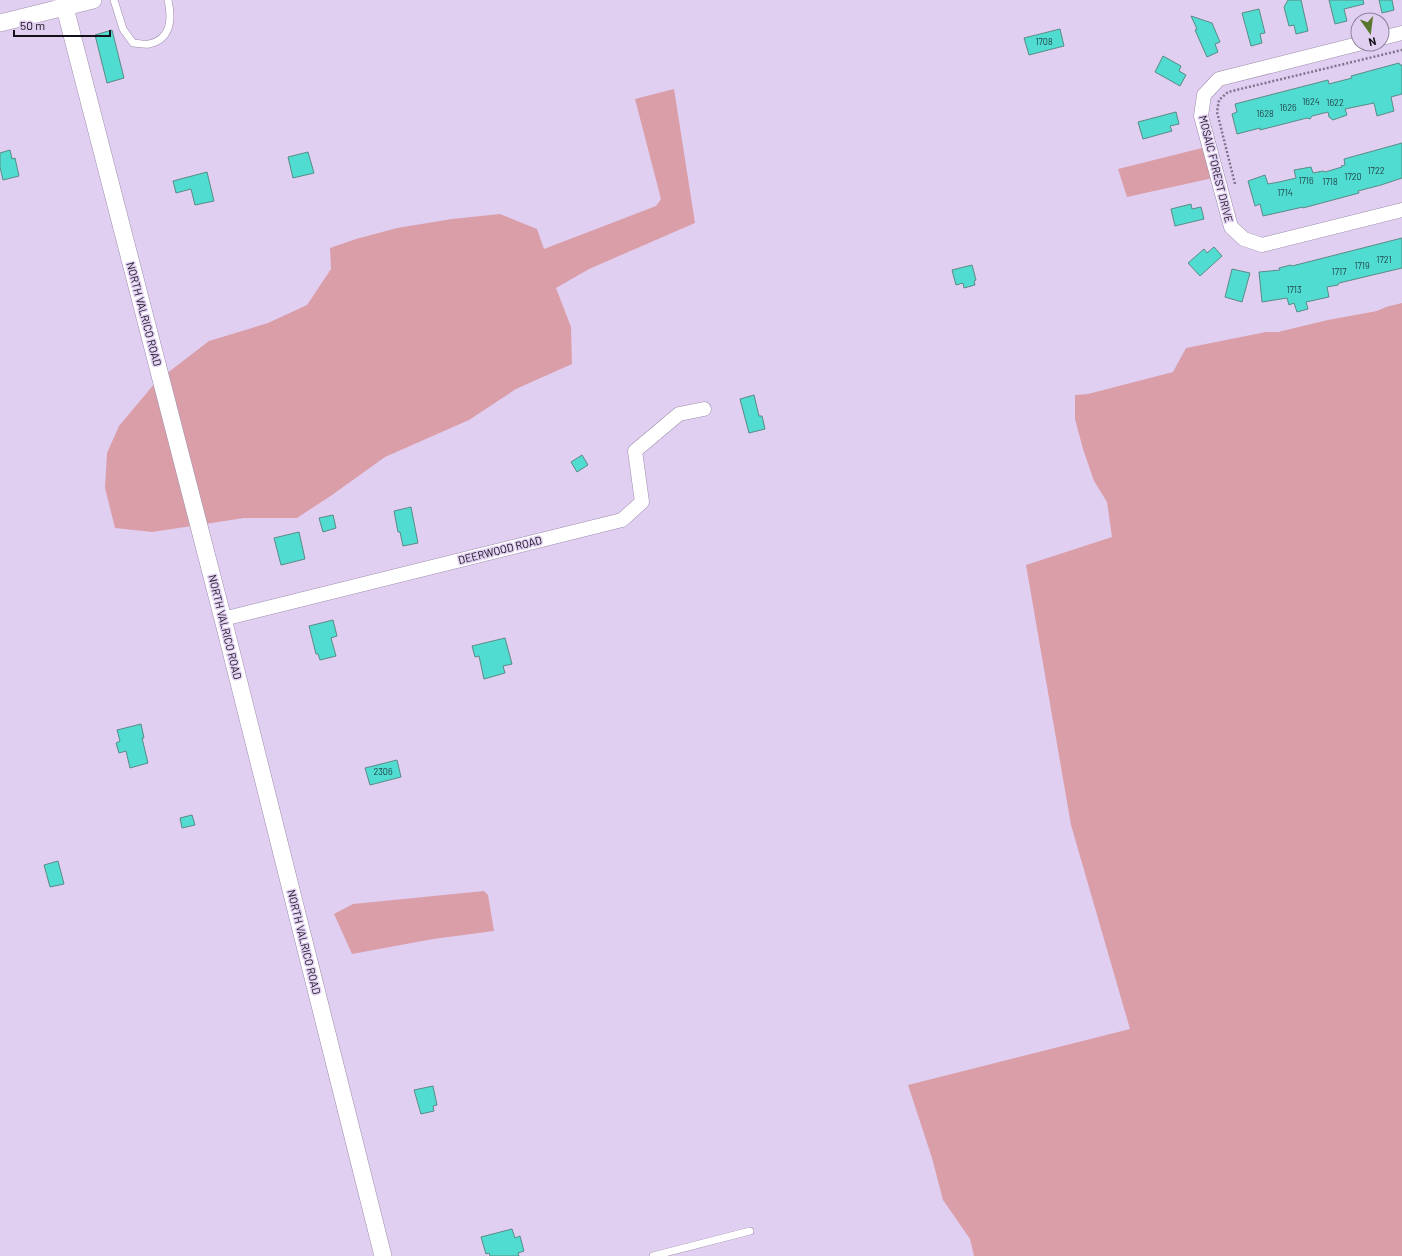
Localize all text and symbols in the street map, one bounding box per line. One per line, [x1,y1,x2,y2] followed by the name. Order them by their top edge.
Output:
[14,12,110,38] scale bar
[1350,12,1390,52] north arrow
[20,18,45,32] text: 50 m
[1367,35,1378,49] text: N
[1035,36,1053,47] house number: 1708
[1302,96,1320,107] house number: 1624
[1326,97,1344,108] house number: 1622
[1279,102,1297,113] house number: 1626
[1256,108,1274,119] house number: 1628
[1197,114,1236,224] street label: MOSAIC FOREST DRIVE
[1367,165,1385,176] house number: 1722
[1344,171,1362,182] house number: 1720
[1298,175,1314,186] house number: 1716
[1322,176,1338,187] house number: 1718
[1277,187,1293,198] house number: 1714
[1376,254,1392,265] house number: 1721
[124,260,165,368] street label: NORTH VALRICO ROAD
[1354,260,1370,271] house number: 1719
[1332,266,1347,277] house number: 1717
[1286,284,1302,295] house number: 1713
[457,533,543,566] street label: DEERWOOD ROAD
[206,573,245,681] street label: NORTH VALRICO ROAD
[373,766,393,777] house number: 2306
[285,888,324,996] street label: NORTH VALRICO ROAD

